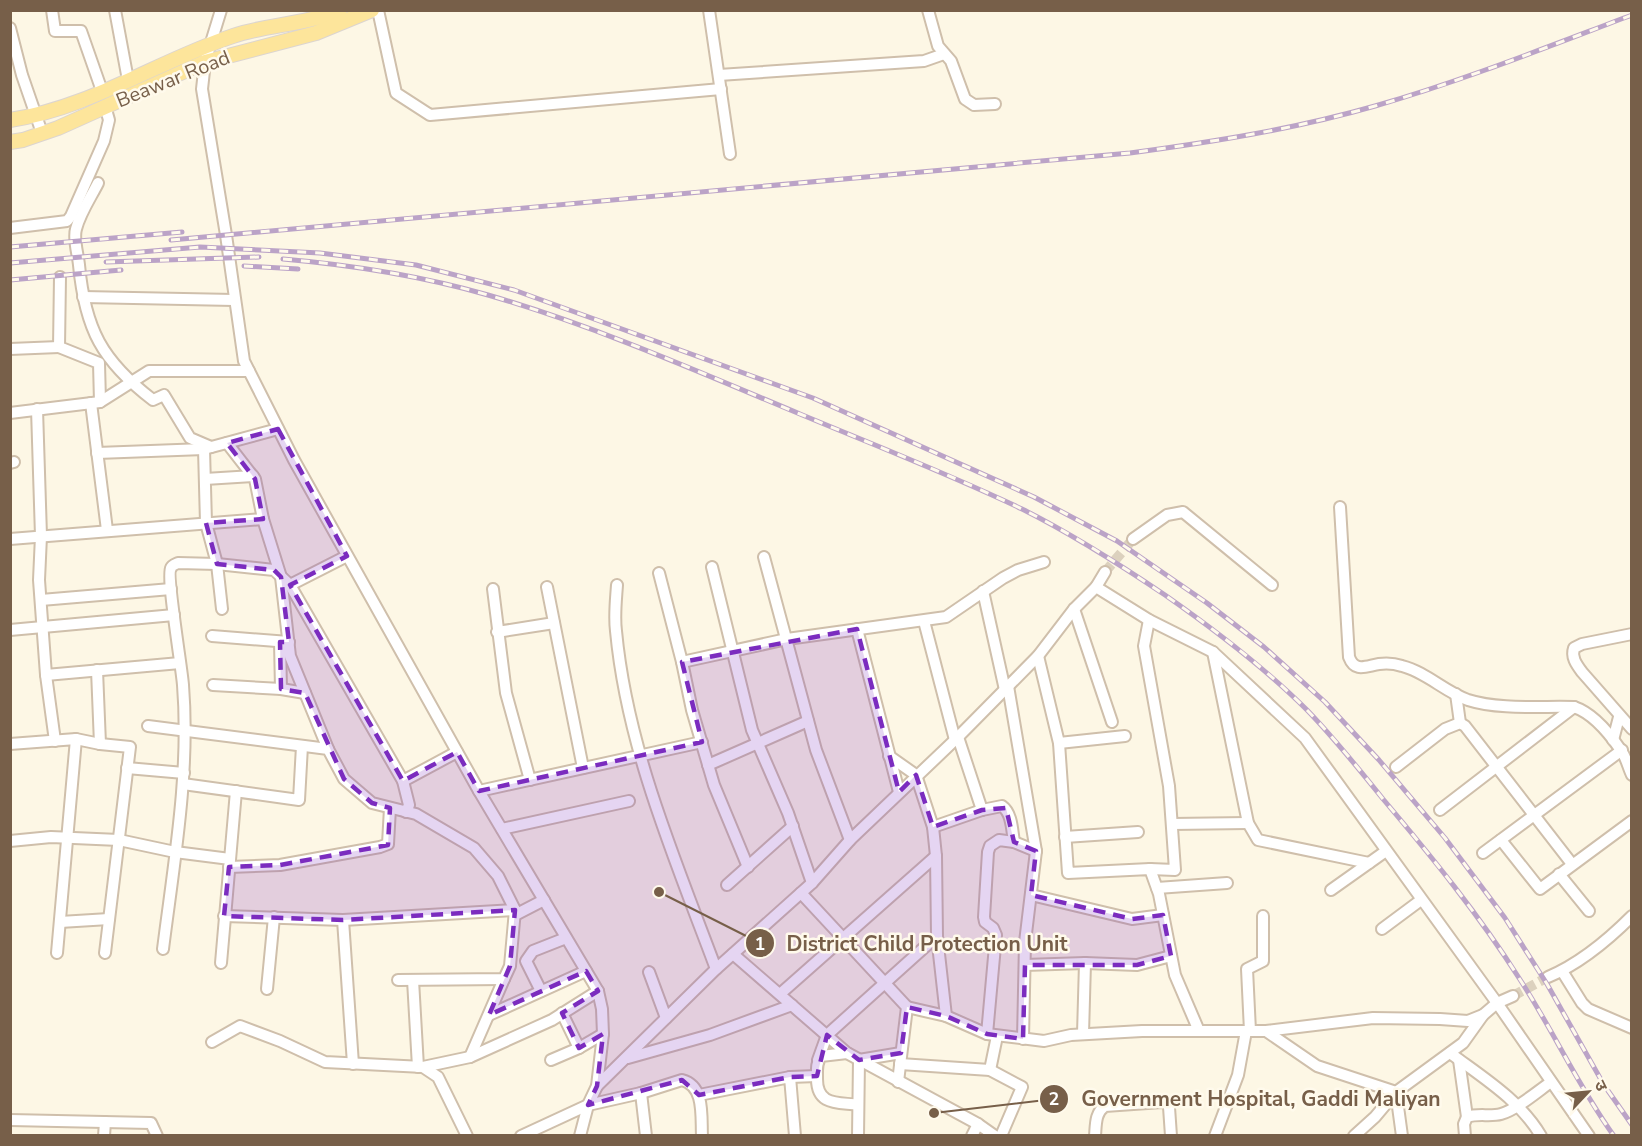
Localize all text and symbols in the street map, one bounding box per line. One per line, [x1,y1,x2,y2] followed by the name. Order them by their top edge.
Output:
[112,44,234,114] street label: Beawar Road
[745,924,1080,963] callout: District Child Protection Unit
[786,930,1068,958] text: District Child Protection Unit
[755,932,765,956] text: 1
[1558,1062,1618,1122] north arrow
[1589,1077,1613,1095] text: उ
[1039,1079,1452,1118] callout: Government Hospital, Gaddi Maliyan
[1081,1085,1441,1113] text: Government Hospital, Gaddi Maliyan
[1049,1087,1059,1111] text: 2

